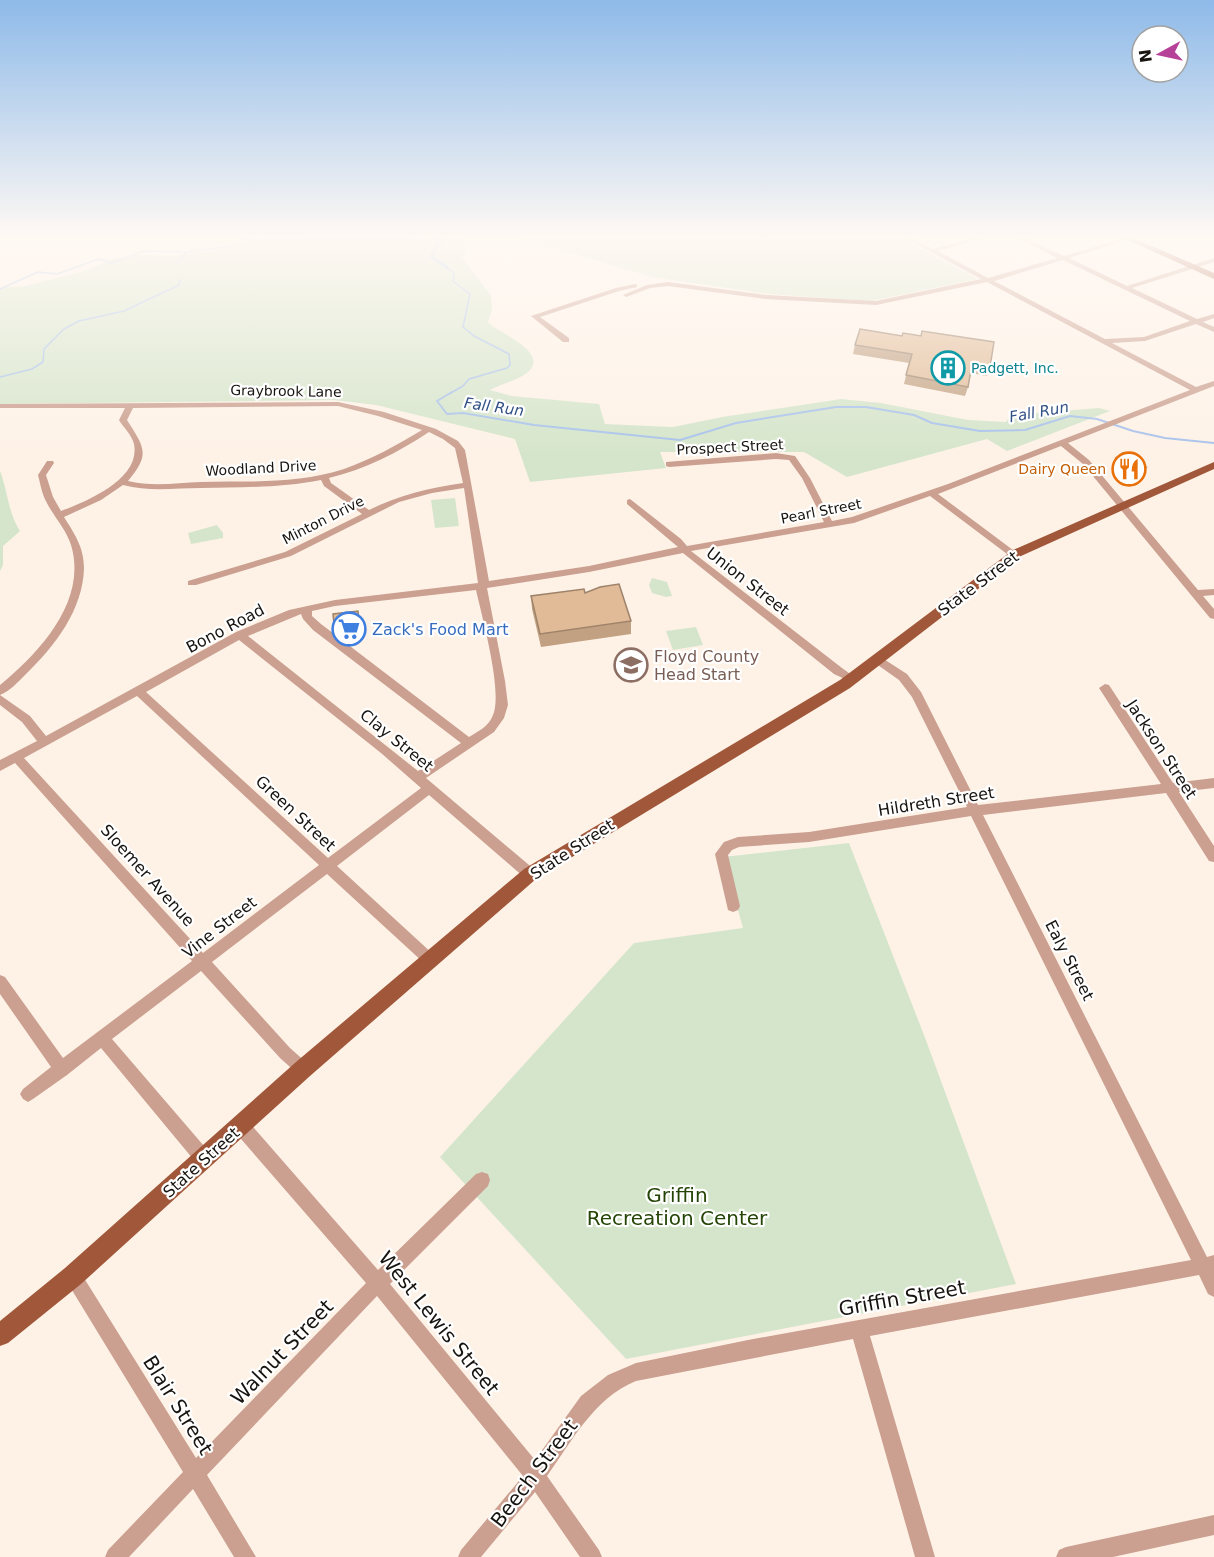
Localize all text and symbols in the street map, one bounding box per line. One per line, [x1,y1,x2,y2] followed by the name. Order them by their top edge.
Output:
[1130,24,1190,84] north arrow
[1135,48,1156,64] text: N
[930,350,966,386] building icon: Padgett, Inc.
[971,360,1059,376] place label: Padgett, Inc.
[230,382,342,400] street label: Graybrook Lane
[463,394,525,420] water label: Fall Run
[1008,398,1070,426] water label: Fall Run
[676,436,784,458] street label: Prospect Street
[1111,451,1147,487] restaurant icon: Dairy Queen
[205,457,317,479] street label: Woodland Drive
[1018,461,1106,477] place label: Dairy Queen
[279,493,367,547] street label: Minton Drive
[779,495,863,527] street label: Pearl Street
[702,543,793,620] street label: Union Street
[934,547,1022,620] street label: State Street
[183,600,268,657] street label: Bono Road
[331,611,367,647] supermarket icon: Zack's Food Mart
[372,620,509,639] place label: Zack's Food Mart
[613,647,649,683] school or university icon: Floyd County Head Start
[654,647,759,684] place label: Floyd County Head Start
[1122,695,1201,802] street label: Jackson Street
[356,705,437,776] street label: Clay Street
[252,772,339,855] street label: Green Street
[877,783,995,820] street label: Hildreth Street
[527,815,618,884] street label: State Street
[97,820,198,930] street label: Sloemer Avenue
[178,893,260,962] street label: Vine Street
[1041,917,1098,1004] street label: Ealy Street
[159,1123,243,1202] street label: State Street
[587,1183,768,1230] park label: Griffin Recreation Center
[374,1246,504,1400] street label: West Lewis Street
[837,1275,967,1321] street label: Griffin Street
[226,1294,338,1409] street label: Walnut Street
[138,1351,218,1459] street label: Blair Street
[486,1414,583,1532] street label: Beech Street

